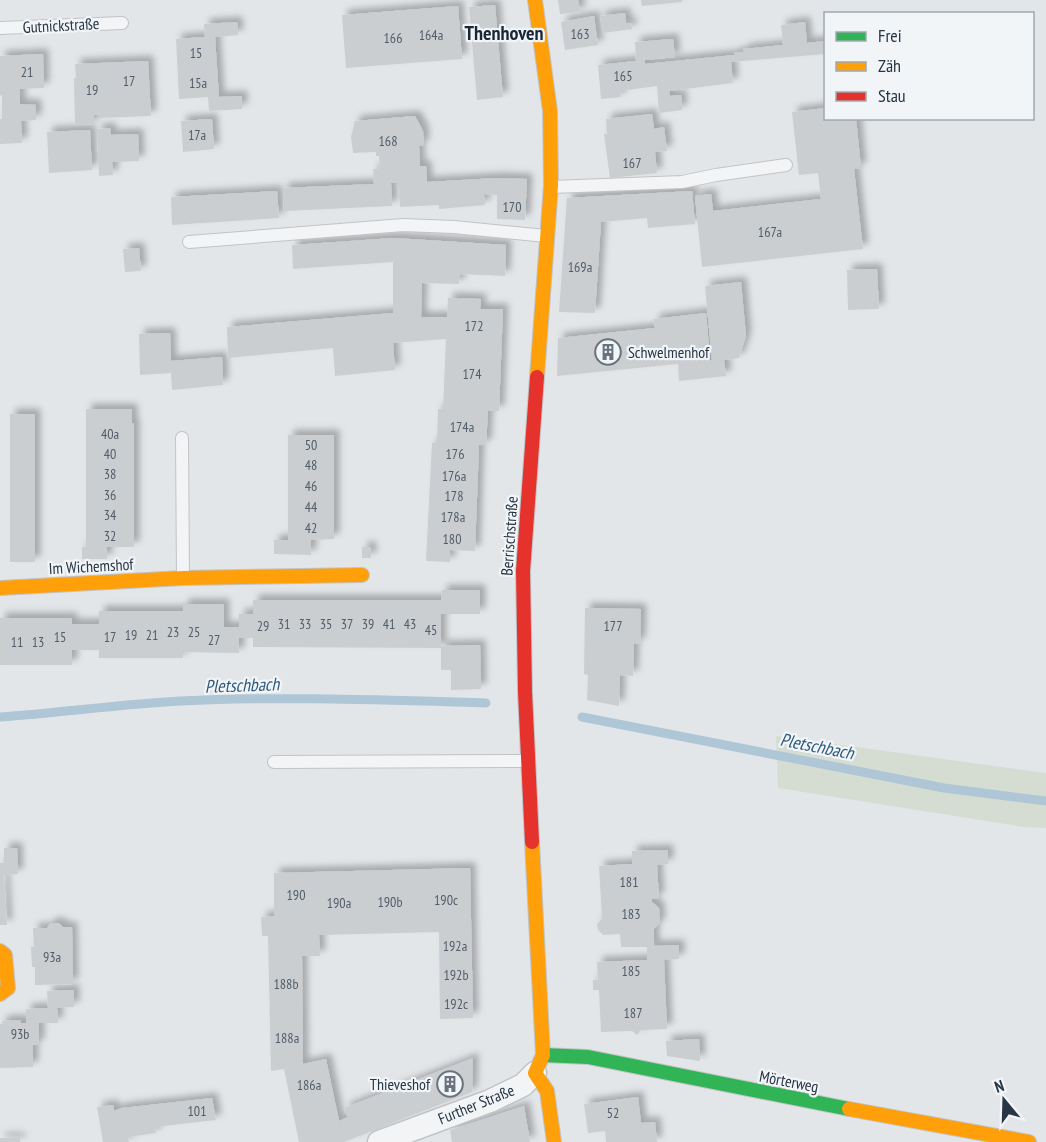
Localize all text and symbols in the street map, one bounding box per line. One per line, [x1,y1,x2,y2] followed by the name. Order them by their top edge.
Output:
[824,12,1034,120] legend
[22,13,100,37] street label: Gutnickstraße
[464,20,544,46] district label: Thenhoven
[878,24,902,47] text: Frei
[571,25,589,43] house number: 163
[419,26,443,44] house number: 164a
[384,29,402,47] house number: 166
[190,44,202,62] house number: 15
[878,54,901,77] text: Zäh
[21,63,33,81] house number: 21
[614,67,632,85] house number: 165
[123,72,135,90] house number: 17
[189,74,207,92] house number: 15a
[86,81,98,99] house number: 19
[878,84,906,107] text: Stau
[188,126,206,144] house number: 17a
[379,132,397,150] house number: 168
[623,154,641,172] house number: 167
[503,198,521,216] house number: 170
[758,223,782,241] house number: 167a
[568,258,592,276] house number: 169a
[465,317,483,335] house number: 172
[593,337,623,367] building icon: Schwelmenhof
[628,342,710,362] place label: Schwelmenhof
[463,365,482,383] house number: 174
[450,418,474,436] house number: 174a
[101,425,119,443] house number: 40a
[305,436,317,454] house number: 50
[104,445,116,463] house number: 40
[446,445,464,463] house number: 176
[305,456,317,474] house number: 48
[104,465,116,483] house number: 38
[442,467,466,485] house number: 176a
[305,477,317,495] house number: 46
[104,486,116,504] house number: 36
[445,487,463,505] house number: 178
[496,496,522,576] street label: Berrischstraße
[305,498,318,516] house number: 44
[104,506,117,524] house number: 34
[441,508,465,526] house number: 178a
[305,519,317,537] house number: 42
[104,527,116,545] house number: 32
[443,530,461,548] house number: 180
[48,554,135,578] street label: Im Wichemshof
[278,615,290,633] house number: 31
[299,615,311,633] house number: 33
[320,615,332,633] house number: 35
[341,615,353,633] house number: 37
[362,615,374,633] house number: 39
[383,615,395,633] house number: 41
[404,615,416,633] house number: 43
[257,617,269,635] house number: 29
[604,617,622,635] house number: 177
[425,621,437,639] house number: 45
[167,623,179,641] house number: 23
[188,623,200,641] house number: 25
[125,626,137,644] house number: 19
[146,626,158,644] house number: 21
[54,628,66,646] house number: 15
[104,628,116,646] house number: 17
[208,631,220,649] house number: 27
[11,633,23,651] house number: 11
[32,633,44,651] house number: 13
[204,672,281,698] water label: Pletschbach
[778,728,857,765] water label: Pletschbach
[620,873,638,891] house number: 181
[287,886,305,904] house number: 190
[434,891,458,909] house number: 190c
[378,893,402,911] house number: 190b
[327,894,351,912] house number: 190a
[622,905,640,923] house number: 183
[443,937,467,955] house number: 192a
[43,948,61,966] house number: 93a
[622,962,640,980] house number: 185
[444,966,468,984] house number: 192b
[274,975,298,993] house number: 188b
[444,995,468,1013] house number: 192c
[624,1004,642,1022] house number: 187
[11,1025,29,1043] house number: 93b
[275,1029,299,1047] house number: 188a
[758,1065,820,1097] street label: Mörterweg
[435,1069,465,1099] building icon: Thieveshof
[974,1070,1034,1130] north arrow
[370,1074,431,1094] place label: Thieveshof
[992,1075,1006,1097] text: N
[297,1076,321,1094] house number: 186a
[435,1080,517,1128] street label: Further Straße
[188,1102,206,1120] house number: 101
[607,1104,619,1122] house number: 52

